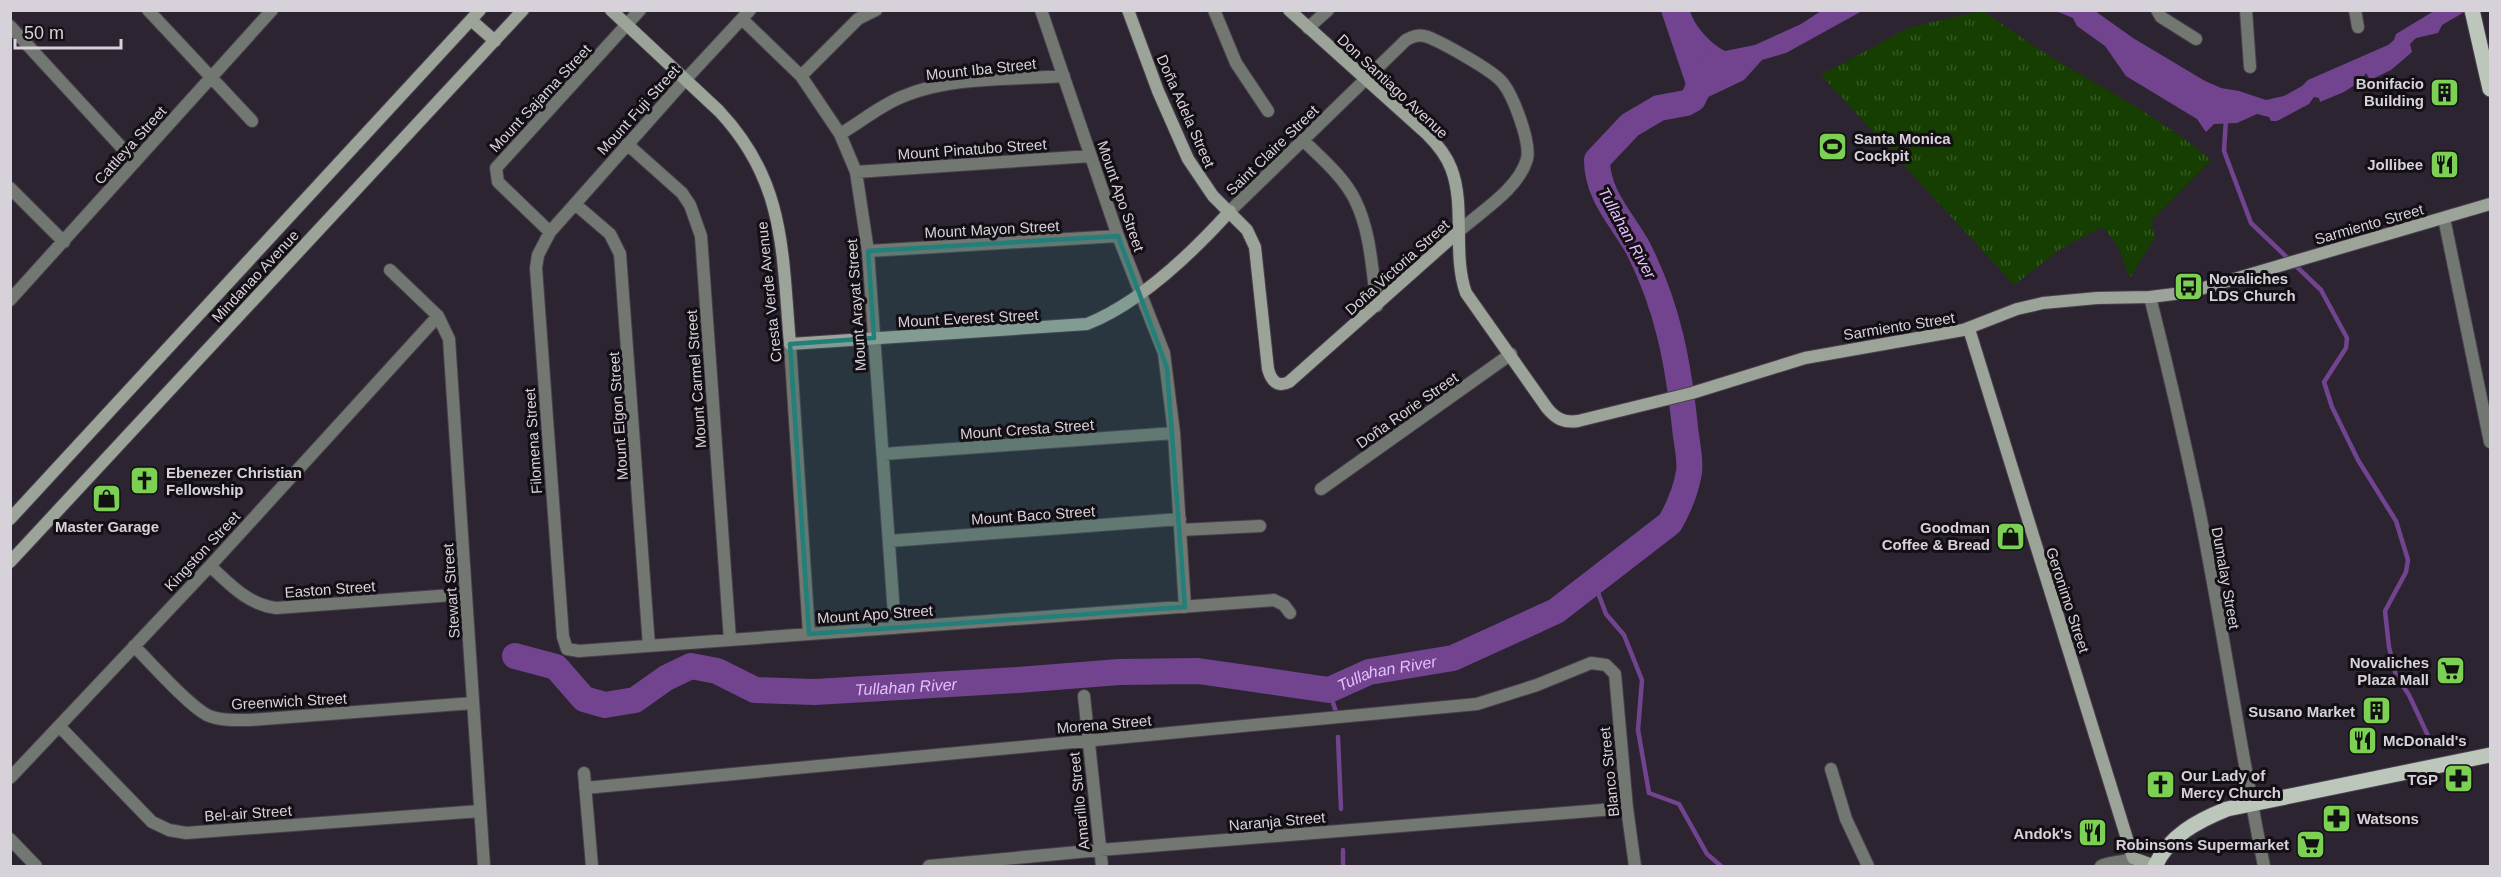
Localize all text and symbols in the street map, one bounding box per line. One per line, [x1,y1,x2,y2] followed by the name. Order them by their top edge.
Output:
[15,12,122,50] scale bar
[24,23,64,43] text: 50 m
[1334,30,1452,142] street label: Don Santiago Avenue
[486,40,595,155] street label: Mount Sajama Street
[1153,52,1219,171] street label: Doña Adela Street
[925,55,1038,83] street label: Mount Iba Street
[593,61,683,158] street label: Mount Fuji Street
[2356,75,2424,109] place label: Bonifacio Building
[2429,76,2461,108] building icon: Bonifacio Building
[1222,101,1322,198] street label: Saint Claire Street
[90,102,170,188] street label: Cattleya Street
[1854,130,1951,164] place label: Santa Monica Cockpit
[1817,131,1849,163] sports icon: Santa Monica Cockpit
[897,135,1048,163] street label: Mount Pinatubo Street
[1094,138,1148,254] street label: Mount Apo Street
[2428,148,2460,180] restaurant icon: Jollibee
[2367,156,2423,173] place label: Jollibee
[1595,184,1659,282] water label: Tullahan River
[2313,200,2426,248] street label: Sarmiento Street
[1342,215,1453,318] street label: Doña Victoria Street
[924,217,1061,241] street label: Mount Mayon Street
[753,221,785,363] street label: Cresta Verde Avenue
[208,226,302,326] street label: Mindanao Avenue
[843,237,869,372] street label: Mount Arayat Street
[2209,270,2296,304] place label: Novaliches LDS Church
[2172,271,2204,303] bus stop icon: Novaliches LDS Church
[897,306,1040,330] street label: Mount Everest Street
[683,309,709,449] street label: Mount Carmel Street
[1842,309,1957,343] street label: Sarmiento Street
[605,351,631,481] street label: Mount Elgon Street
[1353,368,1462,451] street label: Doña Rorie Street
[521,387,545,494] street label: Filomena Street
[959,416,1095,442] street label: Mount Cresta Street
[166,464,302,498] place label: Ebenezer Christian Fellowship
[129,465,161,497] church icon: Ebenezer Christian Fellowship
[91,483,123,515] shop icon: Master Garage
[970,502,1096,528] street label: Mount Baco Street
[161,507,244,594] street label: Kingston Street
[55,518,159,535] place label: Master Garage
[1882,519,1990,553] place label: Goodman Coffee & Bread
[1995,520,2027,552] shop icon: Goodman Coffee & Bread
[2209,526,2243,631] street label: Dumalay Street
[439,542,463,639] street label: Stewart Street
[2043,545,2093,656] street label: Geronimo Street
[284,577,377,601] street label: Easton Street
[817,601,934,627] street label: Mount Apo Street
[1335,652,1438,694] water label: Tullahan River
[2350,654,2429,688] place label: Novaliches Plaza Mall
[2434,655,2466,687] supermarket icon: Novaliches Plaza Mall
[854,675,958,698] water label: Tullahan River
[231,689,348,713] street label: Greenwich Street
[2360,695,2392,727] building icon: Susano Market
[2248,703,2355,720] place label: Susano Market
[1056,711,1153,737] street label: Morena Street
[2346,724,2378,756] restaurant icon: McDonald's
[1596,726,1622,818] street label: Blanco Street
[2383,732,2467,749] place label: McDonald's
[1065,750,1093,851] street label: Amarillo Street
[2443,763,2475,795] pharmacy icon: TGP
[2181,767,2281,801] place label: Our Lady of Mercy Church
[2144,768,2176,800] church icon: Our Lady of Mercy Church
[2407,771,2438,788] place label: TGP
[204,801,293,825] street label: Bel-air Street
[2320,802,2352,834] pharmacy icon: Watsons
[1228,808,1327,834] street label: Naranja Street
[2357,810,2419,827] place label: Watsons
[2077,817,2109,849] restaurant icon: Andok's
[2013,825,2072,842] place label: Andok's
[2294,828,2326,860] supermarket icon: Robinsons Supermarket
[2116,836,2289,853] place label: Robinsons Supermarket

